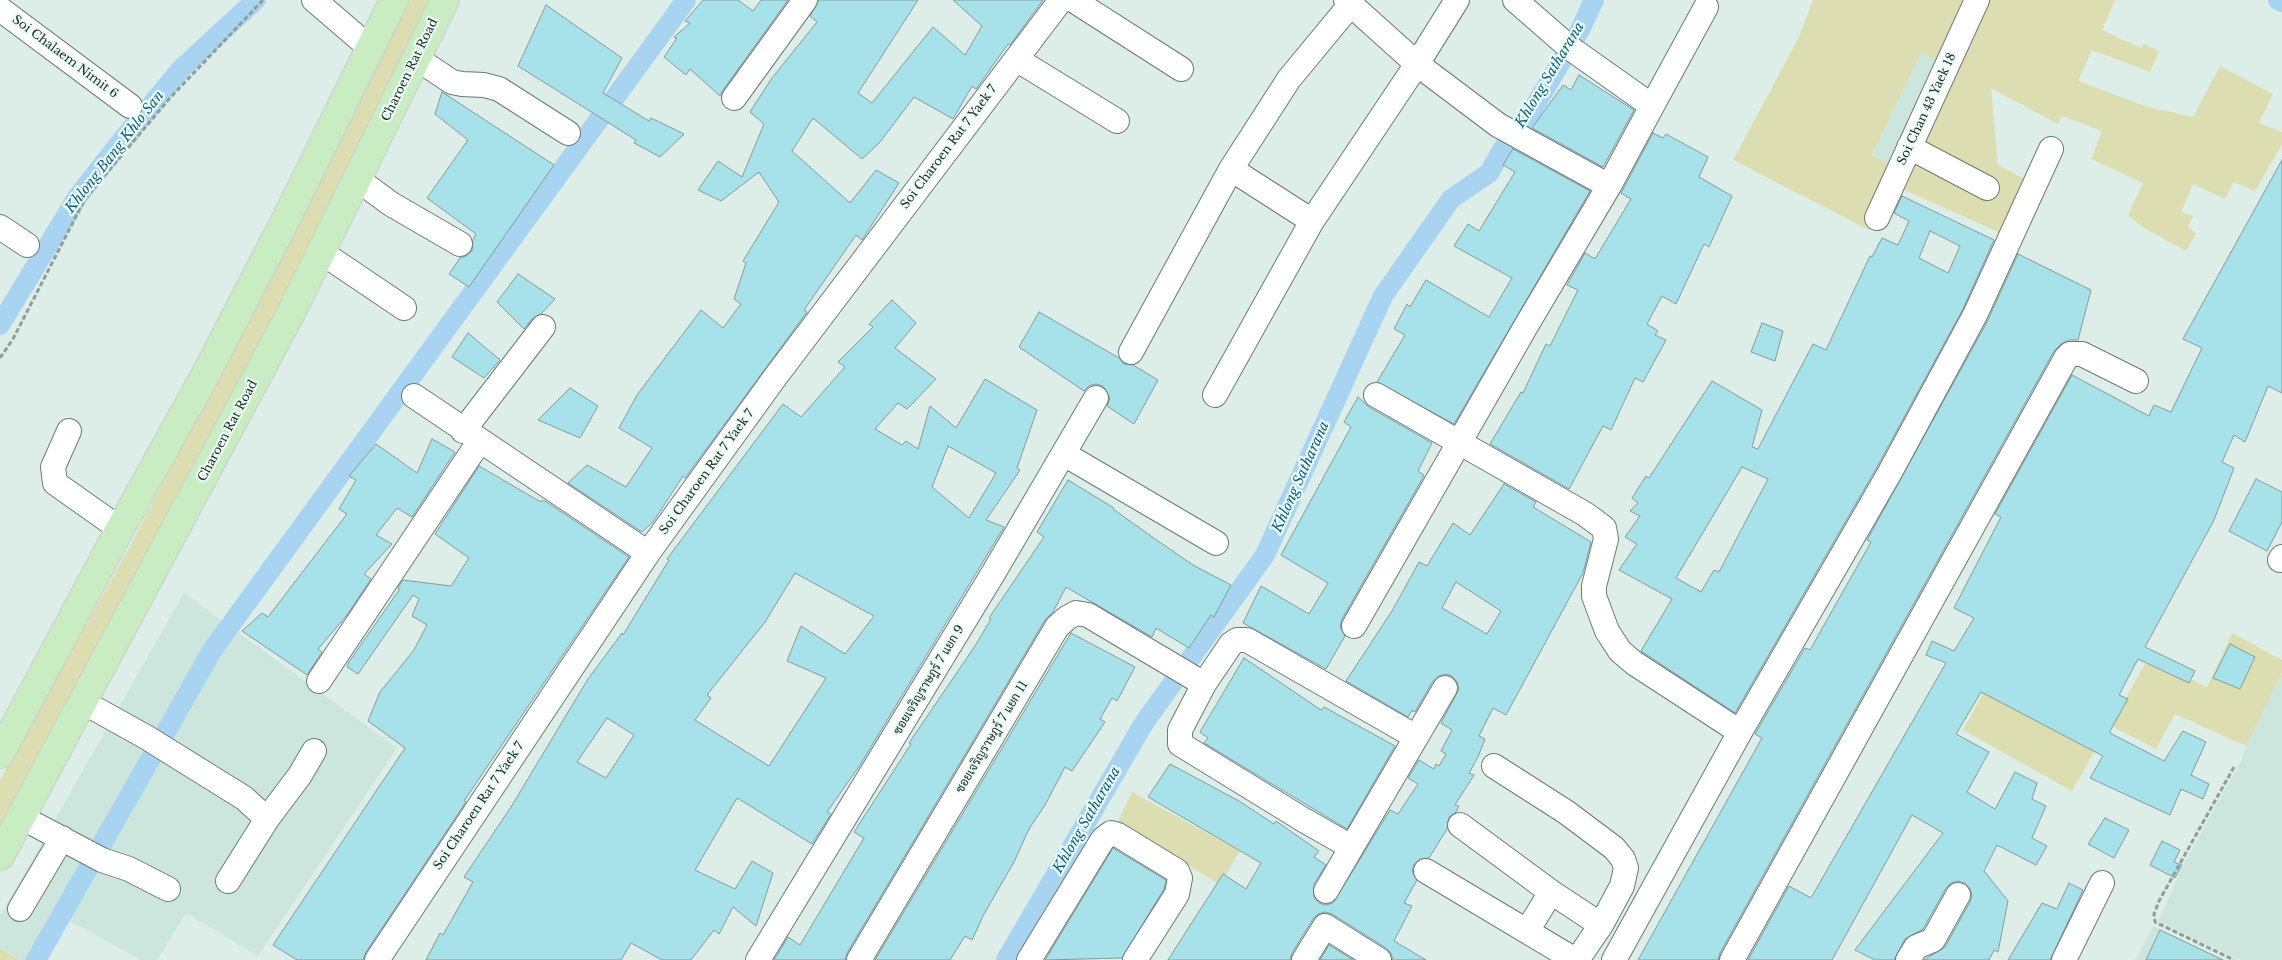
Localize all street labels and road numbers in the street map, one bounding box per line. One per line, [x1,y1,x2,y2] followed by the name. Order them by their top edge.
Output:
[9,12,121,102] street label: Soi Chalaem Nimit 6
[379,16,441,124] street label: Charoen Rat Road
[1895,51,1959,167] street label: Soi Chan 43 Yaek 18
[898,82,1000,212] street label: Soi Charoen Rat 7 Yaek 7
[195,378,261,484] street label: Charoen Rat Road
[657,407,757,537] street label: Soi Charoen Rat 7 Yaek 7
[891,623,967,737] street label: ซอยเจริญราษฎร์ 7 แยก 9
[953,678,1031,796] street label: ซอยเจริญราษฎร์ 7 แยก 11
[431,739,527,873] street label: Soi Charoen Rat 7 Yaek 7

